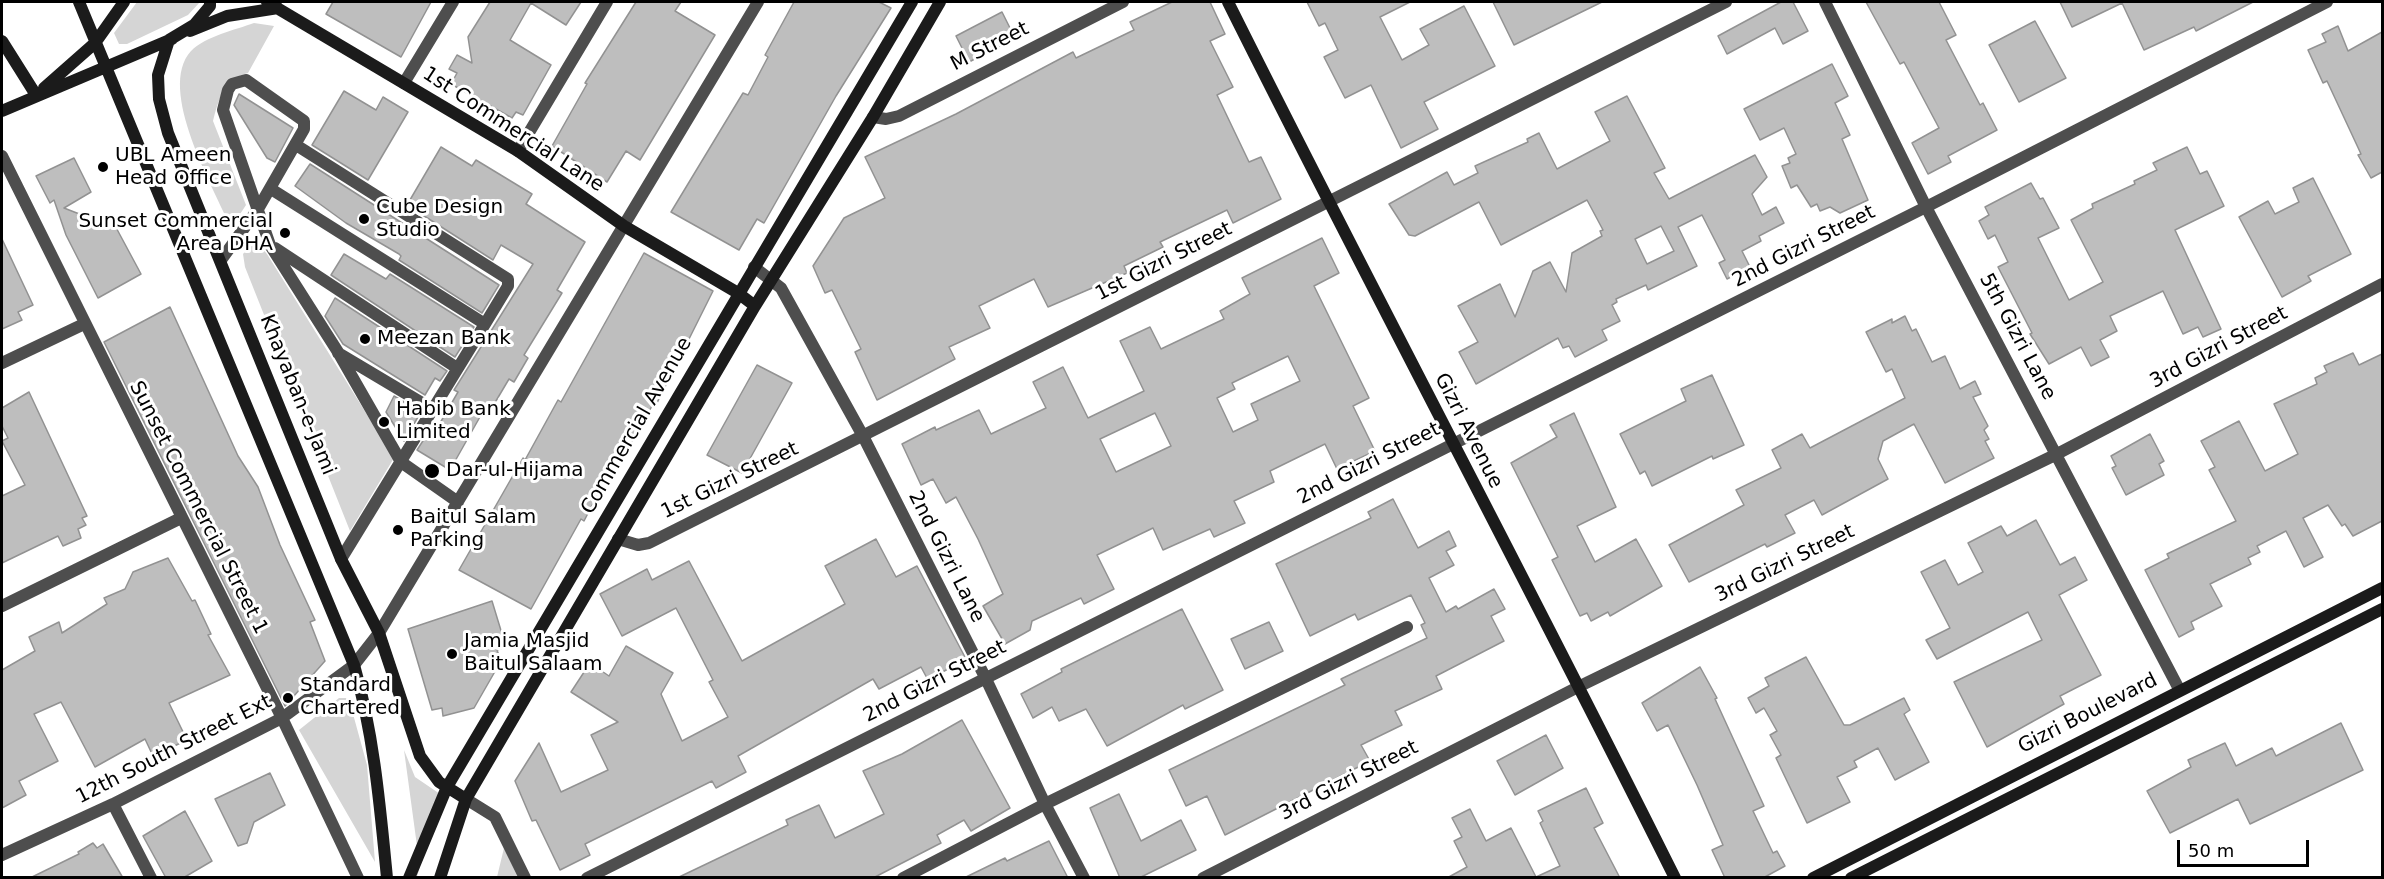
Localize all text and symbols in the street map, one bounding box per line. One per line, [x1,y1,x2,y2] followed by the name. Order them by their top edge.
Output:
[947,17,1033,77] street label: M Street
[418,62,608,198] street label: 1st Commercial Lane
[115,144,232,191] place label: UBL Ameen Head Office
[96,160,110,174] marker: UBL Ameen Head Office
[376,196,503,243] place label: Cube Design Studio
[1729,201,1879,293] street label: 2nd Gizri Street
[78,210,273,257] place label: Sunset Commercial Area DHA
[357,212,371,226] marker: Cube Design Studio
[1092,217,1236,307] street label: 1st Gizri Street
[278,226,292,240] marker: Sunset Commercial Area DHA
[1974,270,2060,404] street label: 5th Gizri Lane
[2146,302,2292,394] street label: 3rd Gizri Street
[254,311,340,479] street label: Khayaban-e-Jami
[377,327,511,351] place label: Meezan Bank
[358,332,372,346] marker: Meezan Bank
[577,333,697,519] street label: Commercial Avenue
[1429,369,1507,493] street label: Gizri Avenue
[124,377,272,639] street label: Sunset Commercial Street 1
[396,398,511,445] place label: Habib Bank Limited
[377,415,391,429] marker: Habib Bank Limited
[1294,418,1444,510] street label: 2nd Gizri Street
[657,437,803,525] street label: 1st Gizri Street
[446,459,583,483] place label: Dar-ul-Hijama
[423,462,441,480] marker: Dar-ul-Hijama
[903,487,989,627] street label: 2nd Gizri Lane
[410,506,536,553] place label: Baitul Salam Parking
[1711,520,1859,608] street label: 3rd Gizri Street
[391,523,405,537] marker: Baitul Salam Parking
[464,630,602,677] place label: Jamia Masjid Baitul Salaam
[860,636,1010,728] street label: 2nd Gizri Street
[445,647,459,661] marker: Jamia Masjid Baitul Salaam
[2014,669,2162,759] street label: Gizri Boulevard
[300,674,400,721] place label: Standard Chartered
[72,690,276,810] street label: 12th South Street Ext
[281,691,295,705] marker: Standard Chartered
[1276,736,1422,826] street label: 3rd Gizri Street
[2180,828,2312,866] scale bar
[2188,840,2234,861] text: 50 m

